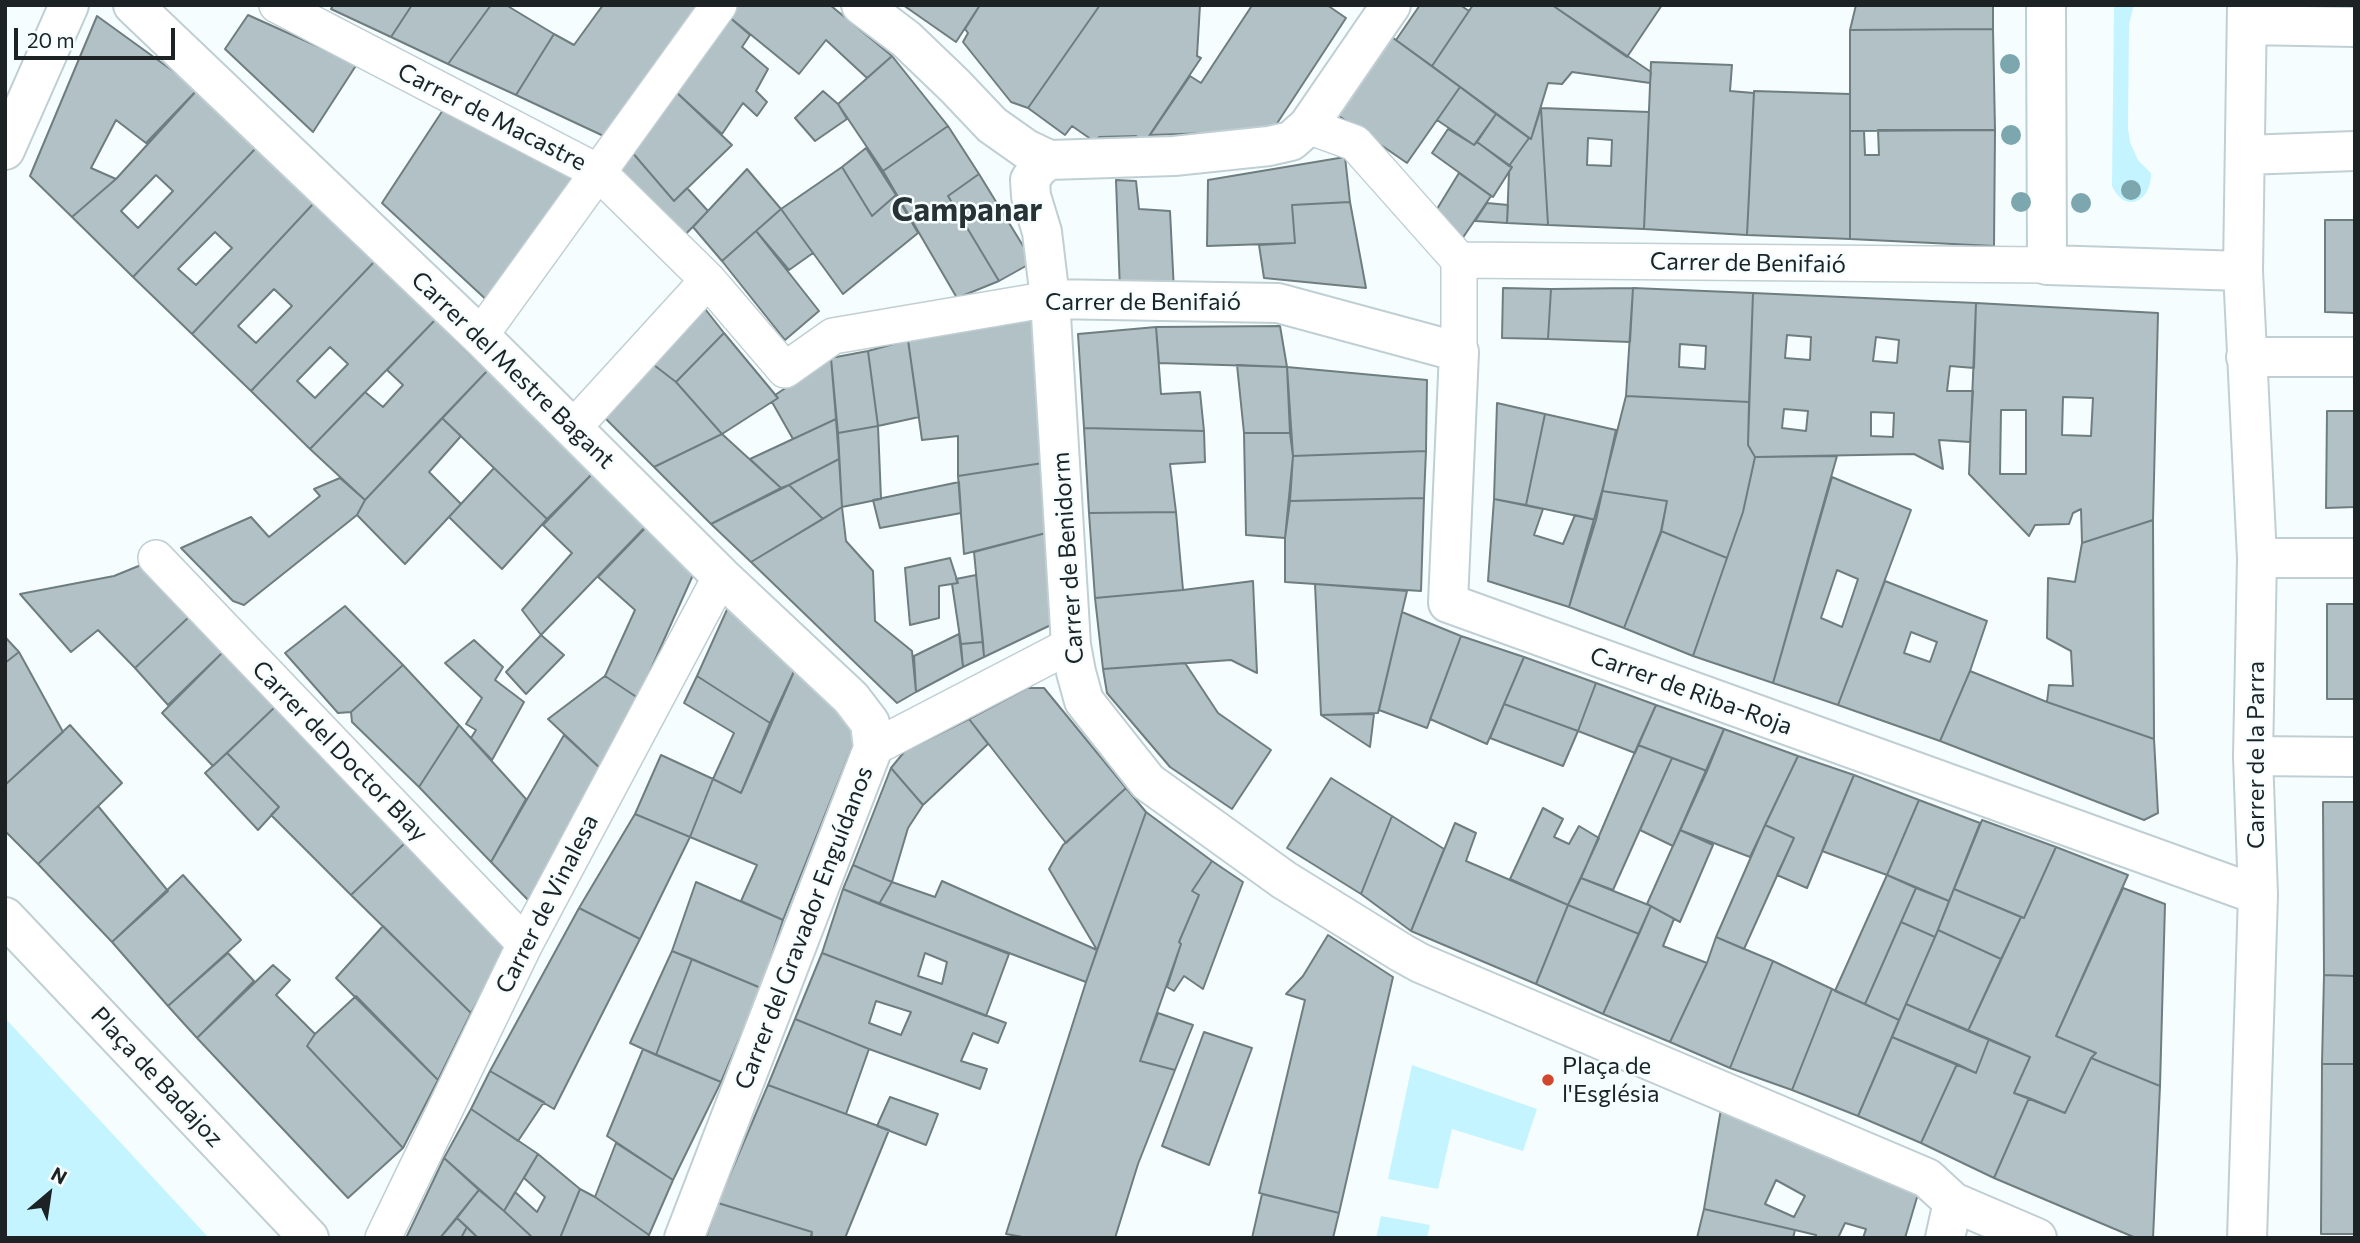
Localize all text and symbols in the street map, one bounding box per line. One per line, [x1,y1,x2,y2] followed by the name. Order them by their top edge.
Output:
[18,14,178,58] scale bar
[27,27,75,52] text: 20 m
[393,57,591,177] street label: Carrer de Macastre
[891,191,1043,229] district label: Campanar
[1650,247,1846,279] street label: Carrer de Benifaió
[405,265,621,475] street label: Carrer del Mestre Bagant
[1045,288,1241,316] street label: Carrer de Benifaió
[1046,451,1090,665] street label: Carrer de Benidorm
[1586,641,1796,741] street label: Carrer de Riba-Roja
[246,655,434,847] street label: Carrer del Doctor Blay
[2242,661,2270,849] street label: Carrer de la Parra
[729,762,879,1094] street label: Carrer del Gravador Enguídanos
[489,810,605,998] street label: Carrer de Vinalesa
[85,1001,229,1153] street label: Plaça de Badajoz
[1562,1052,1659,1108] place label: Plaça de l'Església
[1540,1072,1556,1088] marker: Plaça de l'Església
[14,1159,84,1229] north arrow
[48,1162,71,1189] text: N

